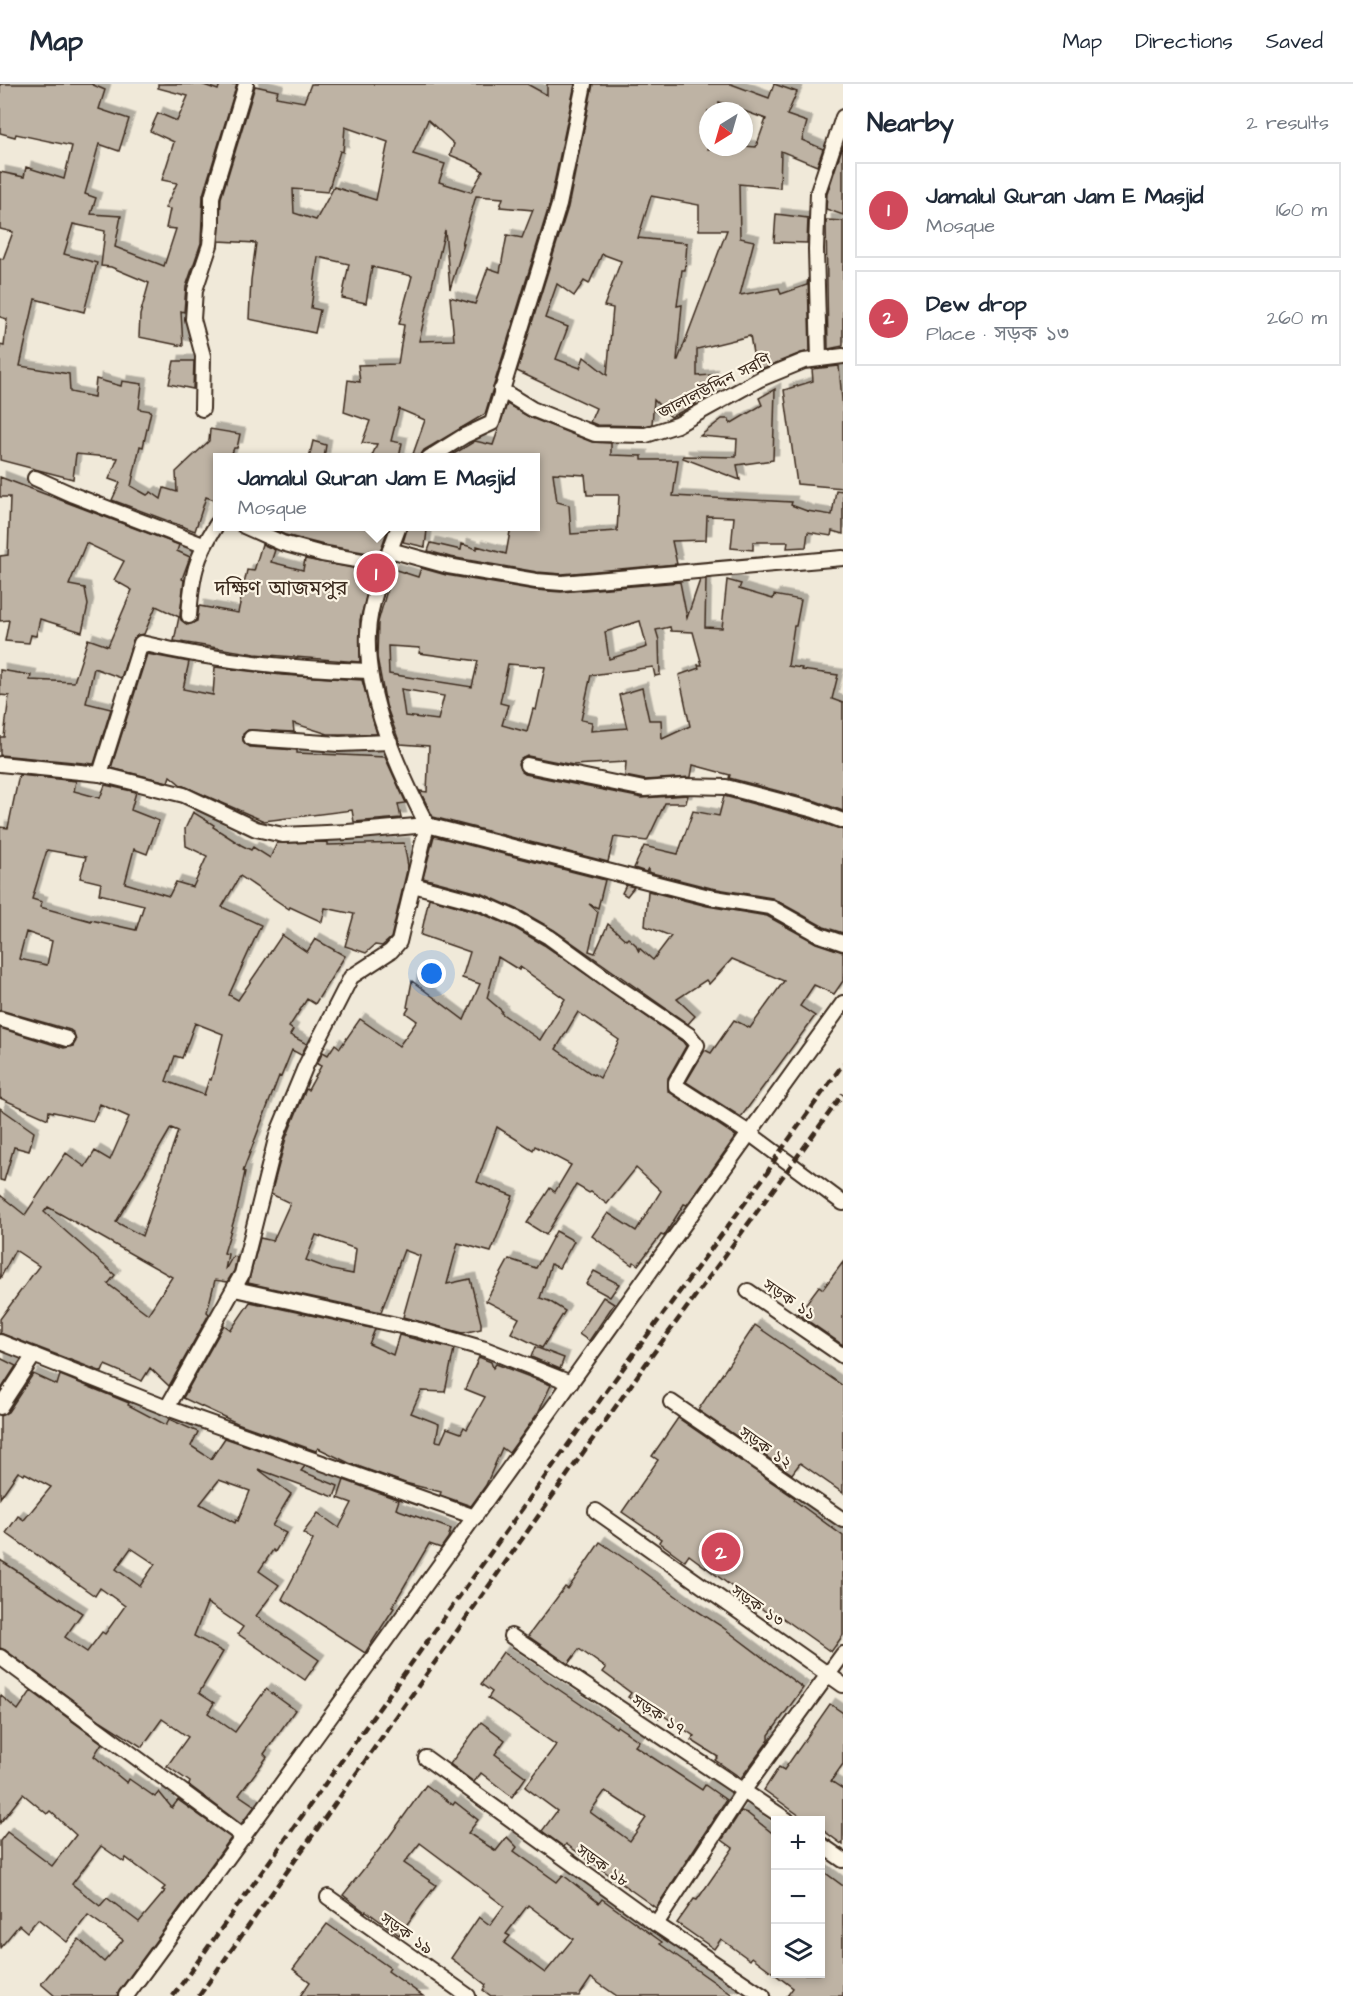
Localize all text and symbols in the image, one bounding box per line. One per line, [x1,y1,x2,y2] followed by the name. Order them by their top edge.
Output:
[30,22,83,61] text: Map
[1062,27,1102,56] text: Map
[1135,27,1233,56] text: Directions
[1266,27,1323,56] text: Saved
[699,102,753,156] north arrow
[867,105,954,141] text: Nearby
[1246,109,1329,137] text: 2 results
[926,181,1204,212] text: Jamalul Quran Jam E Masjid
[887,196,890,224] text: 1
[1276,196,1327,224] text: 160 m
[926,212,995,240] text: Mosque
[926,289,1027,320] text: Dew drop
[883,304,894,332] text: 2
[1267,304,1327,332] text: 260 m
[926,320,1069,348] text: Place · সড়ক ১৩
[653,347,776,424] street label: জালালউদ্দিন সরণি
[213,453,540,531] popup
[238,463,515,494] text: Jamalul Quran Jam E Masjid
[238,494,307,522] text: Mosque
[356,550,395,596] pin: 1
[214,575,349,603] district label: দক্ষিণ আজমপুর
[417,959,446,988] your location
[758,1273,820,1326] street label: সড়ক ১১
[734,1421,797,1474] street label: সড়ক ১২
[702,1530,740,1574] pin: 2
[726,1579,789,1632] street label: সড়ক ১৩
[627,1689,689,1740] street label: সড়ক ১৭
[771,1816,825,1978] map controls
[771,1816,825,1870] button: +
[571,1839,633,1892] street label: সড়ক ১৮
[771,1870,825,1924] button: −
[375,1907,437,1960] street label: সড়ক ১৯
[771,1924,825,1978] button: layers

